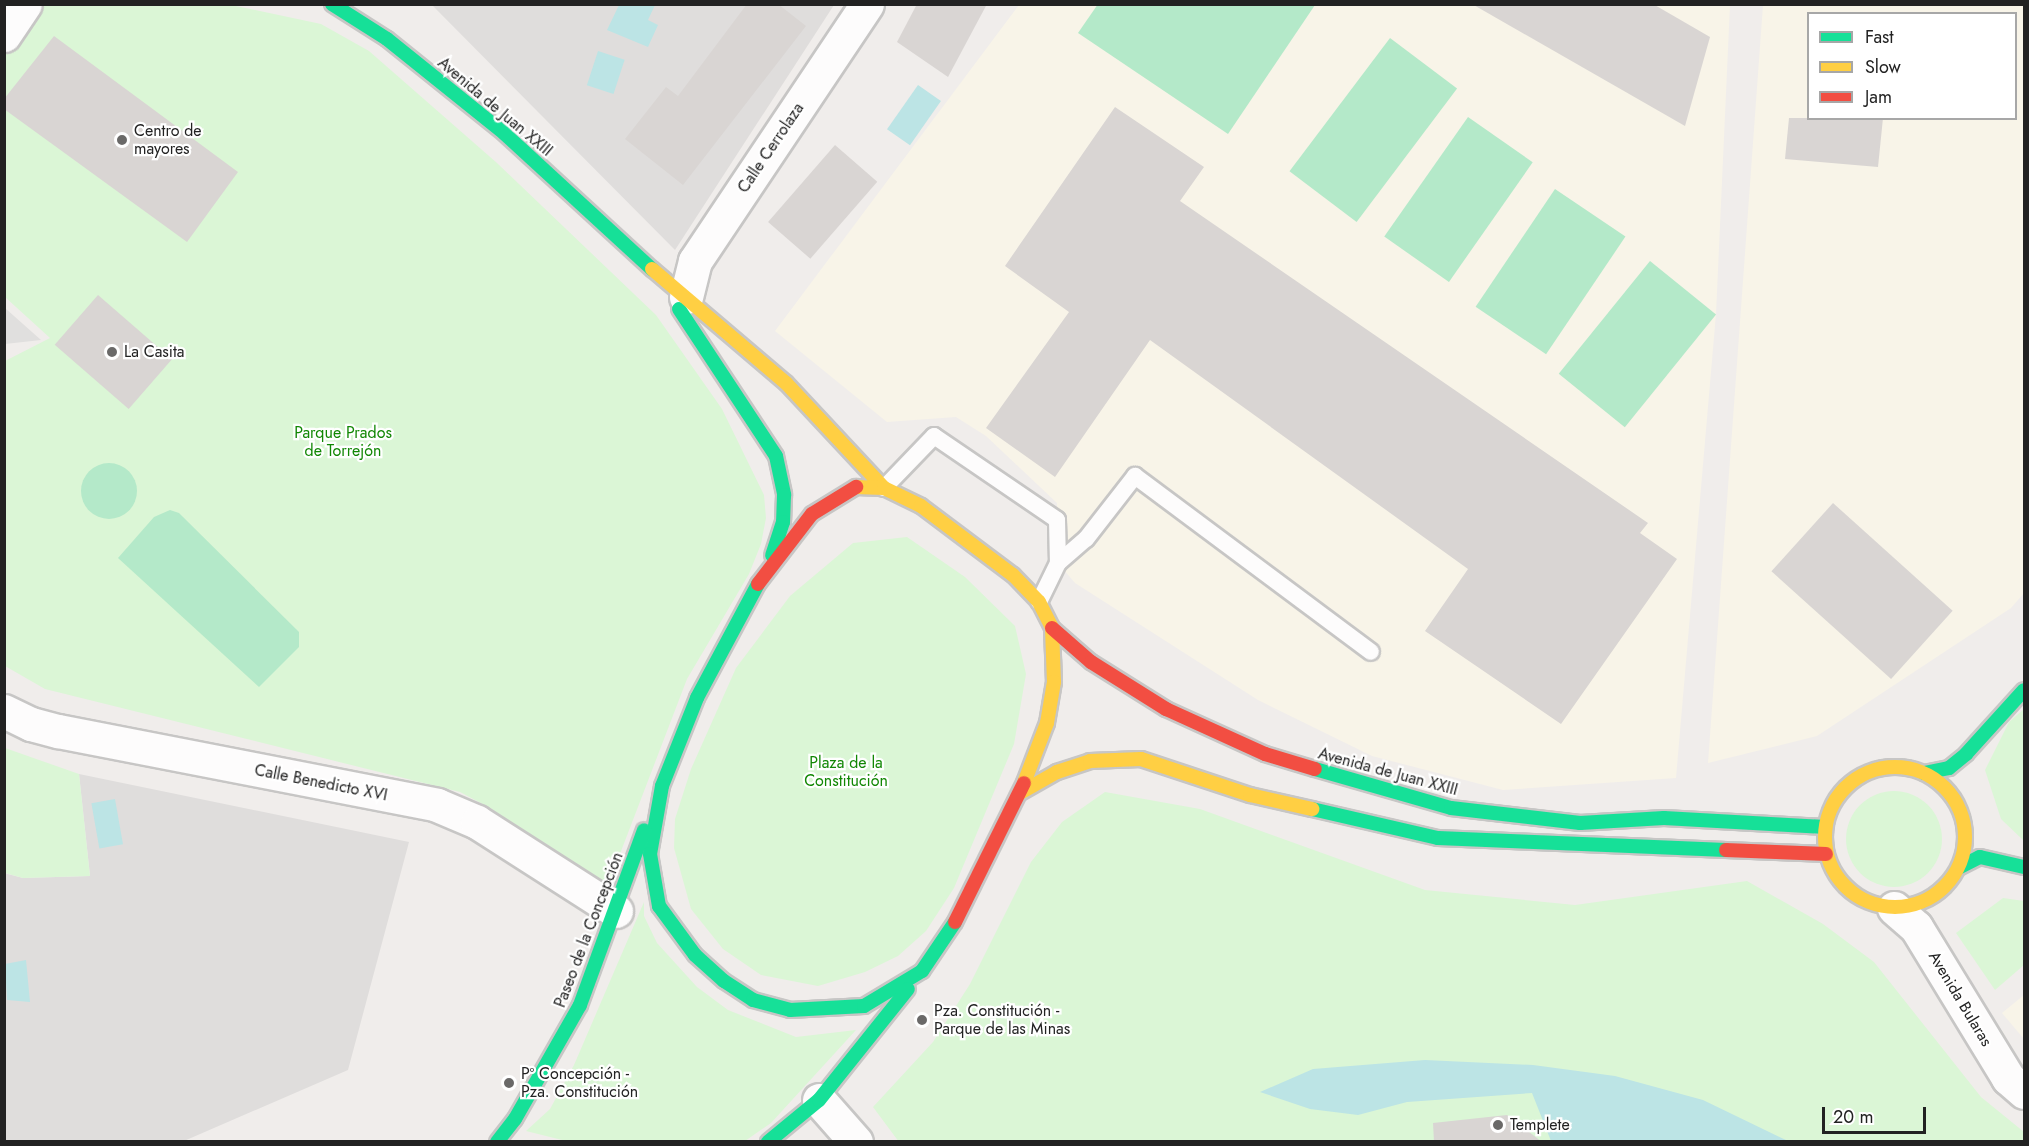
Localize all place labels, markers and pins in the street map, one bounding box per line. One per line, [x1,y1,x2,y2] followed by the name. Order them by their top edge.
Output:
[134,121,202,159] place label: Centro de mayores
[115,133,129,147] marker: Centro de mayores
[124,342,184,362] place label: La Casita
[105,345,119,359] marker: La Casita
[934,1001,1070,1039] place label: Pza. Constitución - Parque de las Minas
[915,1013,929,1027] marker: Pza. Constitución - Parque de las Minas
[521,1064,638,1102] place label: Pº Concepción - Pza. Constitución
[502,1076,516,1090] marker: Pº Concepción - Pza. Constitución
[1510,1115,1570,1135] place label: Templete
[1491,1118,1505,1132] marker: Templete

